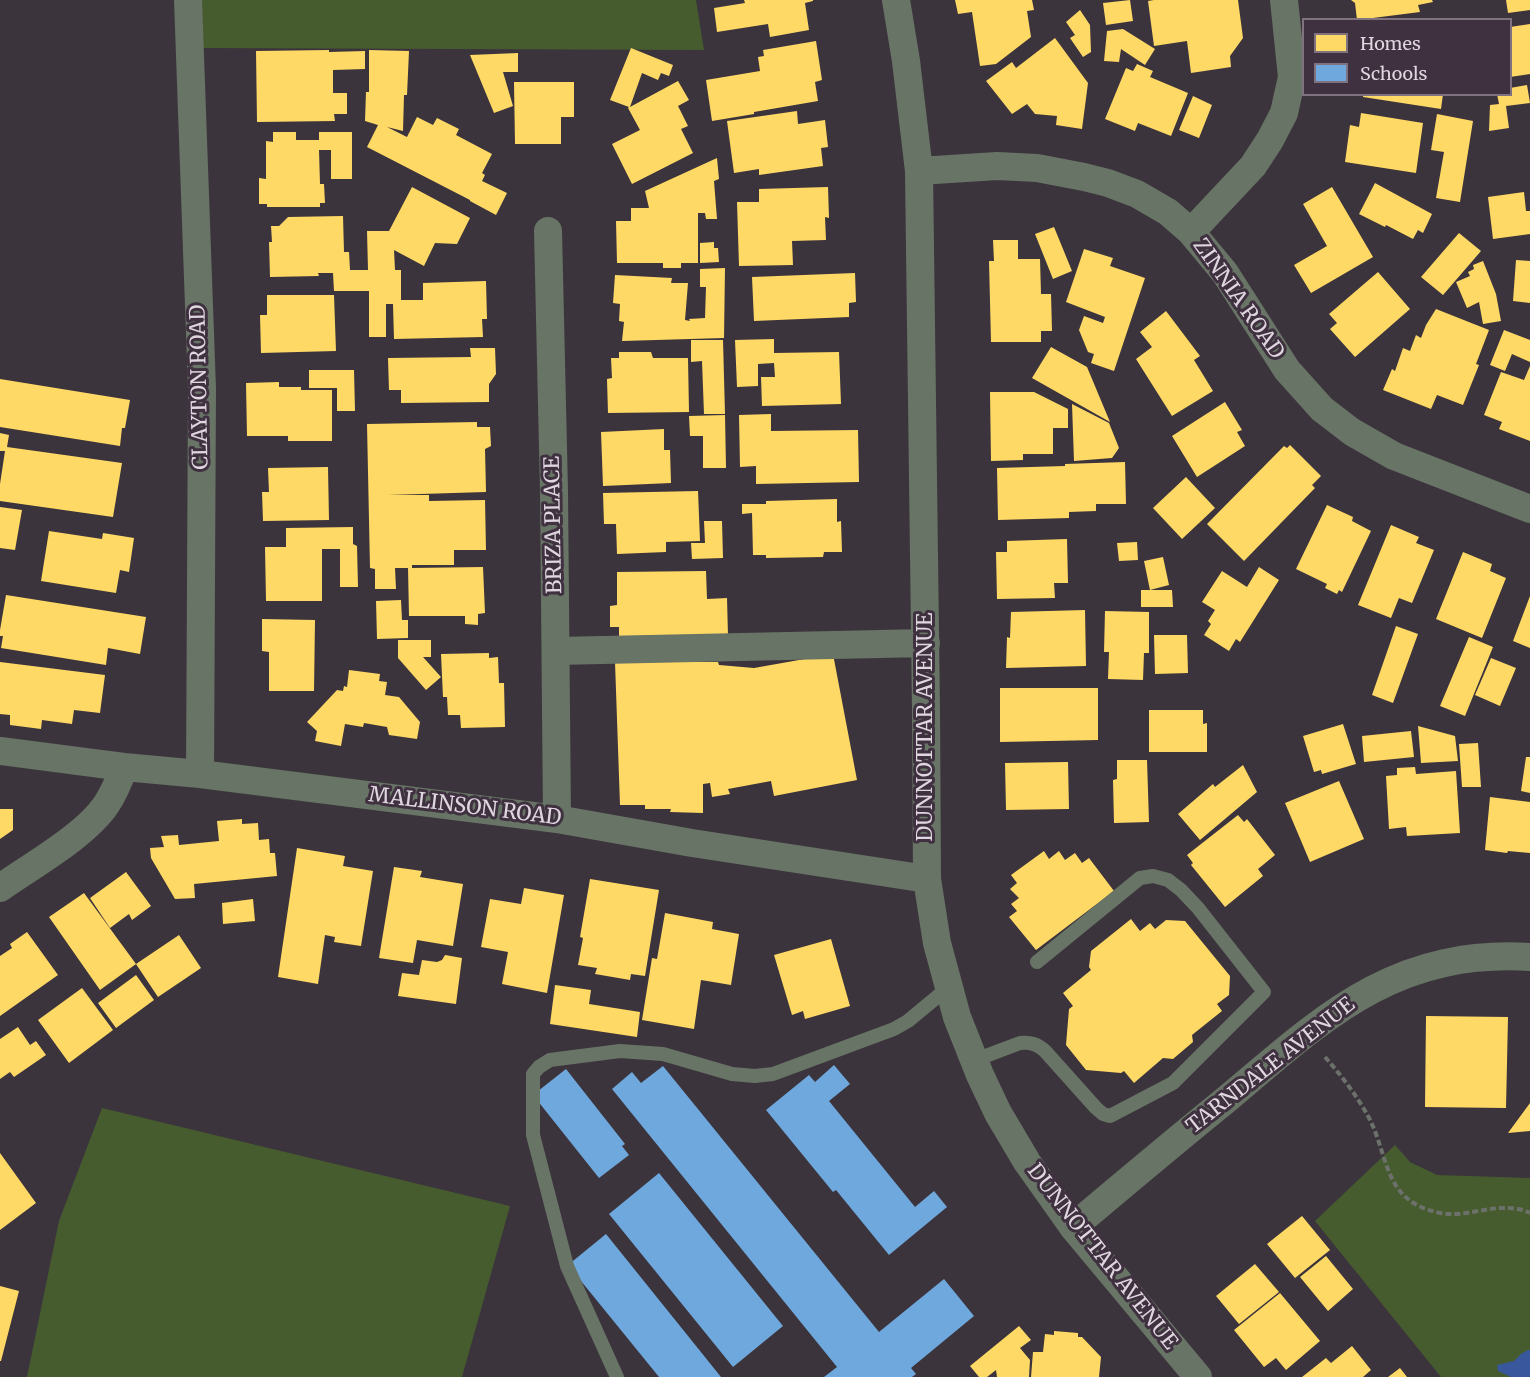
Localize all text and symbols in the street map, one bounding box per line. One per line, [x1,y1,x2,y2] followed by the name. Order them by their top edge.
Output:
[1302,18,1512,96] legend
[1360,32,1421,55] text: Homes
[1360,62,1427,85] text: Schools
[1187,234,1289,364] street label: ZINNIA ROAD
[186,304,214,470] street label: CLAYTON ROAD
[540,456,568,594] street label: BRIZA PLACE
[913,613,939,841] street label: DUNNOTTAR AVENUE
[367,783,563,831] street label: MALLINSON ROAD
[1182,993,1360,1139] street label: TARNDALE AVENUE
[1022,1159,1182,1355] street label: DUNNOTTAR AVENUE

